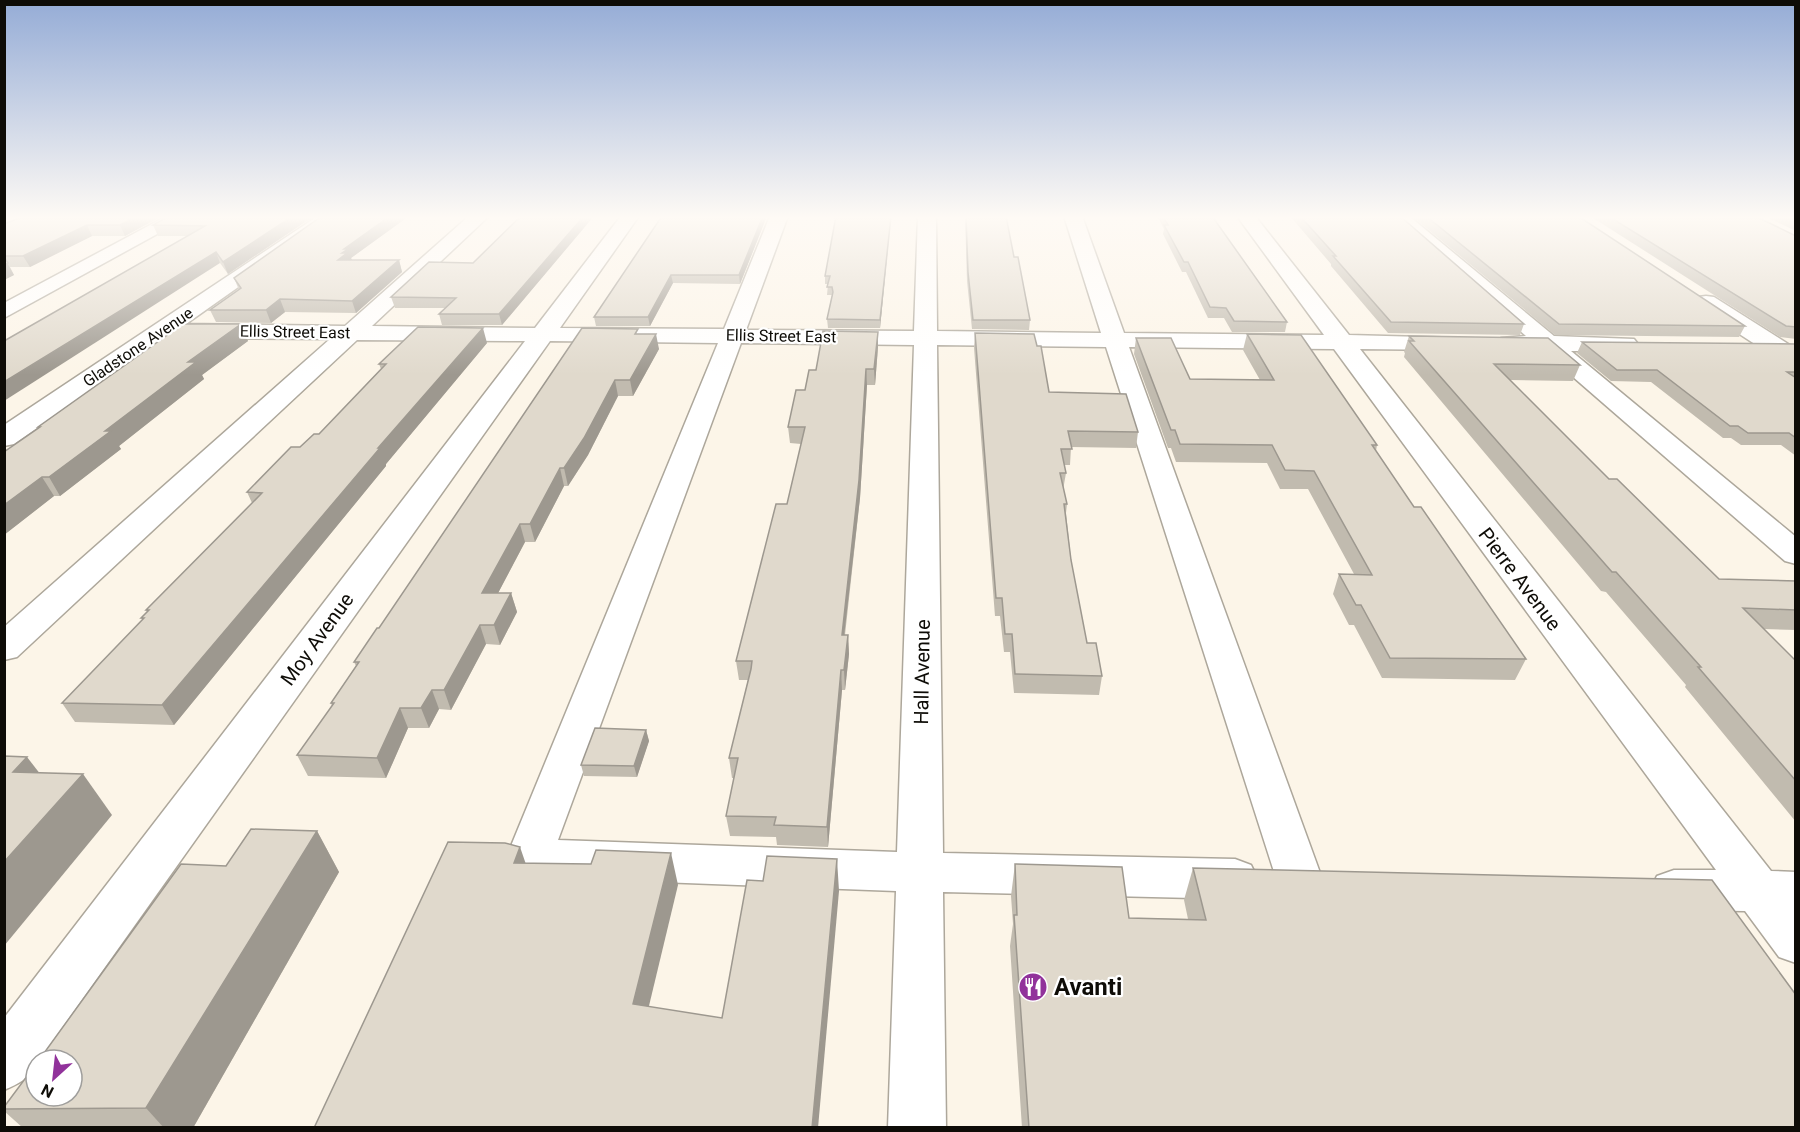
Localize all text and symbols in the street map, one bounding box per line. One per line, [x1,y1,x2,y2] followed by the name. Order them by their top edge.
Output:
[79,303,197,391] street label: Gladstone Avenue
[240,322,350,342] street label: Ellis Street East
[726,326,836,346] street label: Ellis Street East
[1474,523,1566,635] street label: Pierre Avenue
[275,588,359,690] street label: Moy Avenue
[909,619,935,725] street label: Hall Avenue
[1017,971,1049,1003] restaurant icon: Avanti
[1054,973,1122,1001] place label: Avanti
[24,1048,84,1108] north arrow
[38,1080,57,1102] text: N

